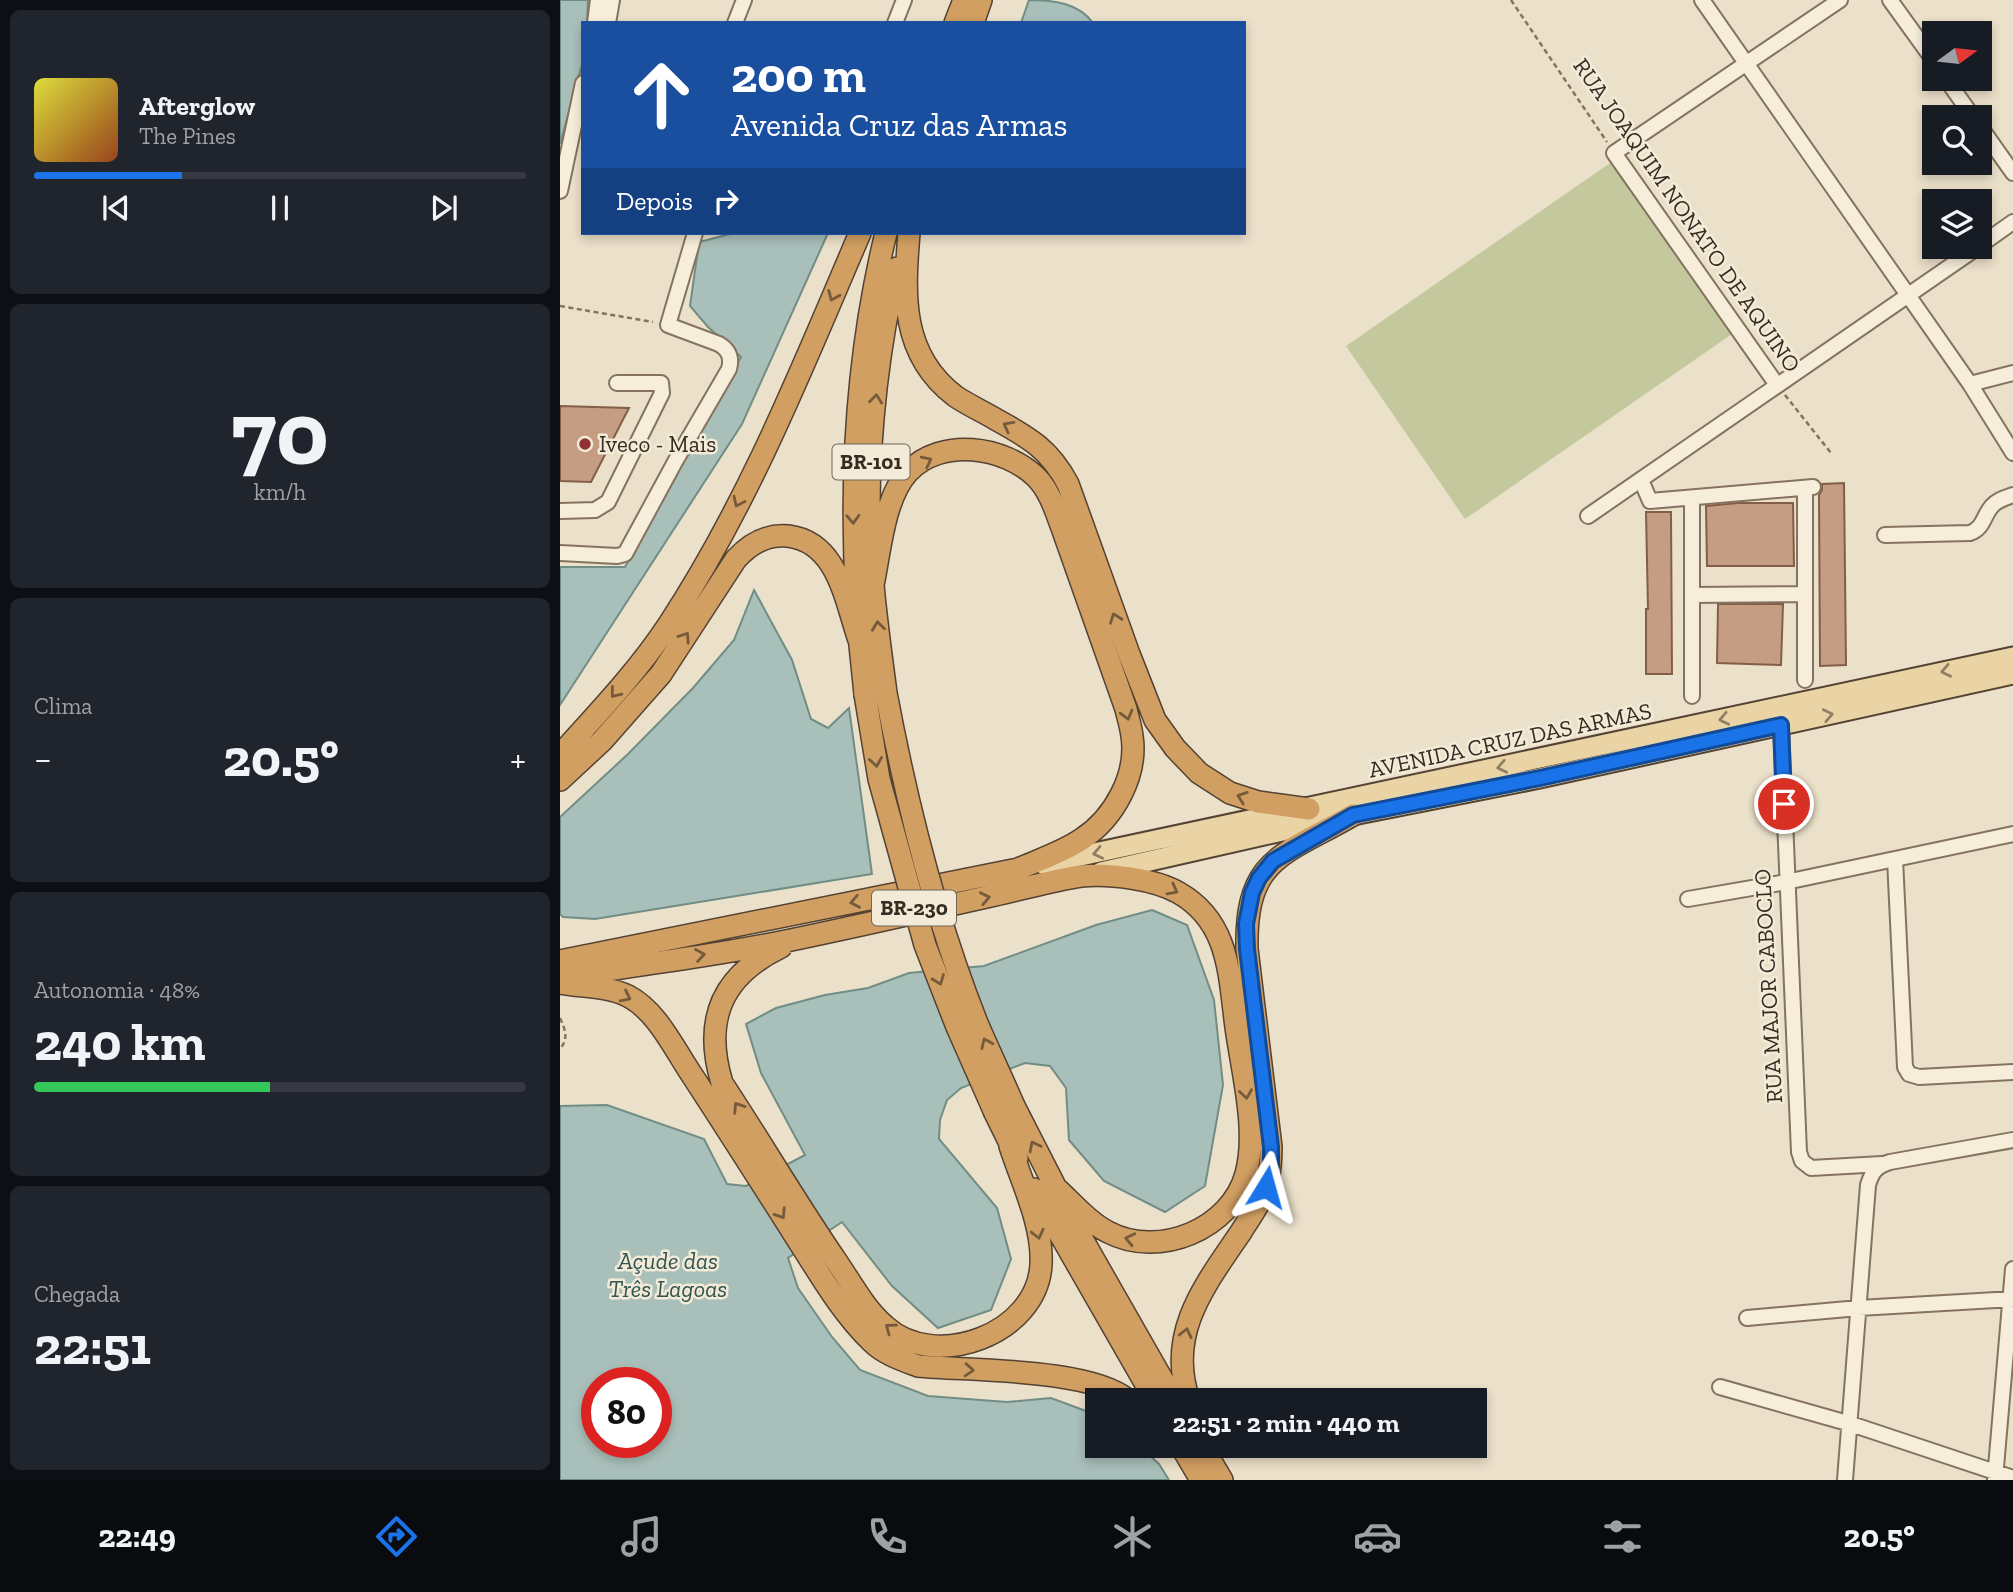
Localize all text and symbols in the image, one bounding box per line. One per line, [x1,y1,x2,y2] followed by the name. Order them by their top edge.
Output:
[1922,21,1992,91] north arrow
[1922,21,1992,259] map controls
[731,46,866,105] text: 200 m
[616,49,707,140] icon: ahead
[1567,53,1807,377] street label: RUA JOAQUIM NONATO DE AQUINO
[139,90,255,122] text: Afterglow
[1922,105,1992,175] button: search
[731,106,1067,144] text: Avenida Cruz das Armas
[139,122,236,150] text: The Pines
[707,182,745,220] icon: right
[616,185,693,217] text: Depois
[97,189,135,227] icon: previous
[261,189,299,227] icon: pause
[425,189,463,227] icon: next
[1922,189,1992,259] button: layers
[827,288,841,301] one-way arrow
[231,378,329,487] text: 70
[868,393,883,404] one-way arrow
[1003,421,1016,434] one-way arrow
[599,430,716,458] place label: Iveco - Mais
[577,436,593,452] marker: Iveco - Mais
[832,444,910,480] road number: BR-101
[920,455,932,469] one-way arrow
[254,478,306,506] text: km/h
[733,495,747,507] one-way arrow
[845,514,860,525] one-way arrow
[1110,613,1124,625] one-way arrow
[870,620,885,631] one-way arrow
[677,632,689,645] one-way arrow
[1940,663,1952,678] one-way arrow
[611,685,624,697] one-way arrow
[34,692,92,720] text: Clima
[1366,696,1654,784] street label: AVENIDA CRUZ DAS ARMAS
[1119,709,1133,721] one-way arrow
[1822,709,1834,723] one-way arrow
[1718,711,1730,726] one-way arrow
[223,727,339,789] text: 20.5°
[34,736,52,782] text: −
[510,736,526,782] text: +
[868,756,883,768] one-way arrow
[1496,759,1508,774] one-way arrow
[1754,774,1814,834] pin
[1765,785,1803,823] icon: arrive
[1236,791,1248,805] one-way arrow
[1092,844,1104,859] one-way arrow
[1748,868,1788,1104] street label: RUA MAJOR CABOCLO
[1166,882,1178,895] one-way arrow
[872,890,956,926] road number: BR-230
[979,891,991,906] one-way arrow
[849,894,861,909] one-way arrow
[694,947,706,962] one-way arrow
[930,973,944,985] one-way arrow
[34,976,200,1004] text: Autonomia · 48%
[619,989,631,1003] one-way arrow
[34,1011,206,1073] text: 240 km
[981,1038,995,1050] one-way arrow
[1238,1089,1253,1100] one-way arrow
[734,1102,747,1115] one-way arrow
[1029,1141,1043,1153] one-way arrow
[1229,1150,1303,1224] position arrow
[773,1206,786,1219] one-way arrow
[1030,1228,1044,1240] one-way arrow
[1124,1232,1136,1247] one-way arrow
[609,1246,727,1303] water label: Açude das Três Lagoas
[34,1280,120,1308] text: Chegada
[34,1315,151,1377] text: 22:51
[885,1324,897,1337] one-way arrow
[1177,1327,1192,1339] one-way arrow
[963,1362,974,1377] one-way arrow
[581,1367,672,1458] speed limit sign: 80
[1173,1407,1399,1439] text: 22:51 · 2 min · 440 m
[372,1512,421,1561] icon: directions
[617,1512,666,1561] icon: music
[863,1512,912,1561] icon: phone
[1108,1512,1157,1561] icon: climate
[1353,1512,1402,1561] icon: car
[1598,1512,1647,1561] icon: filters
[98,1517,176,1555] text: 22:49
[1844,1517,1915,1555] text: 20.5°

